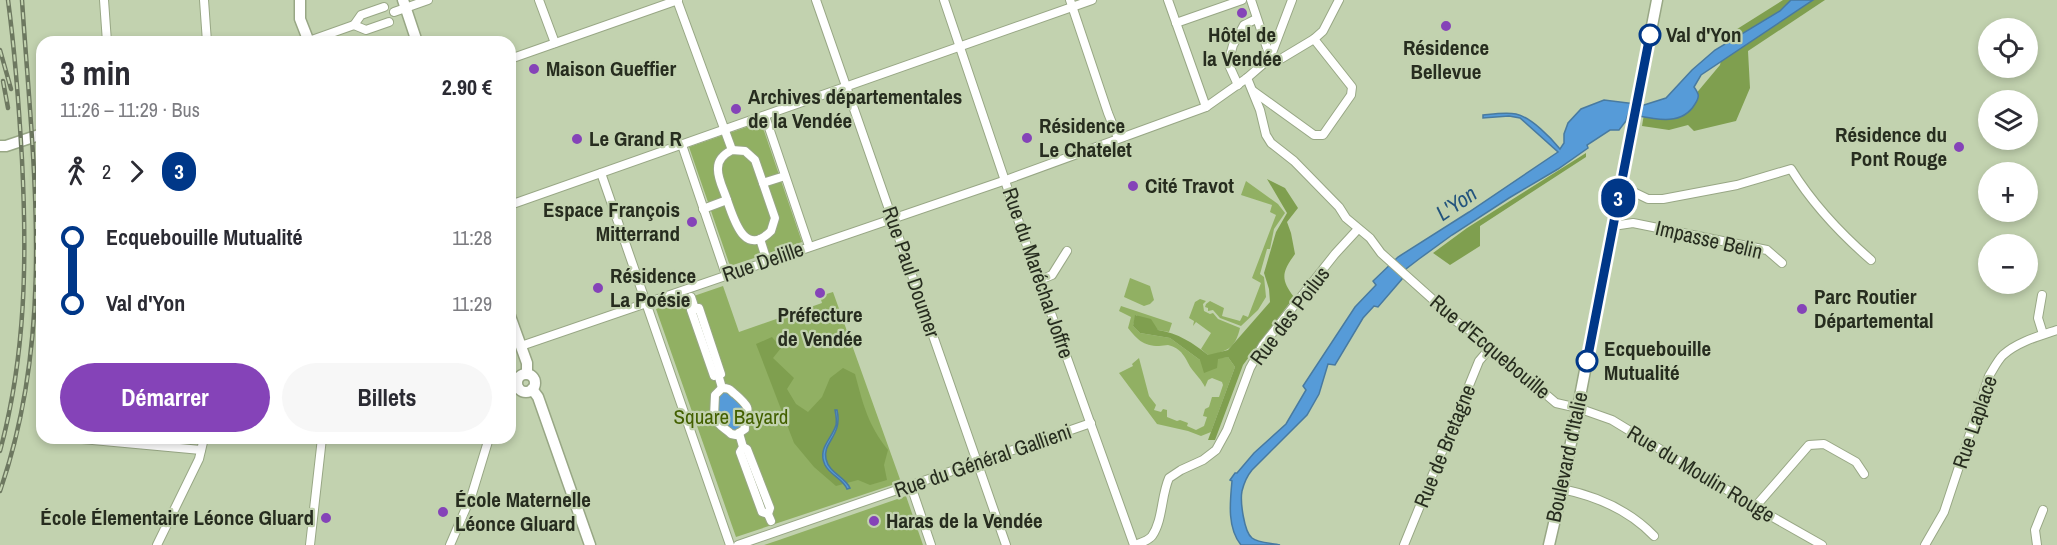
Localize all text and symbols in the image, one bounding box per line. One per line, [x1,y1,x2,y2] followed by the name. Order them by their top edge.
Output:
[1235,6,1249,20] marker: Hôtel de la Vendée
[1978,18,2038,294] map controls
[1978,18,2038,78] button: locate
[1439,19,1453,33] marker: Résidence Bellevue
[1202,20,1282,73] place label: Hôtel de la Vendée
[1666,20,1742,49] place label: Val d'Yon
[1639,24,1661,46] marker: Val d'Yon
[1403,33,1489,86] place label: Résidence Bellevue
[60,51,131,95] text: 3 min
[546,54,676,83] place label: Maison Gueffier
[527,62,541,76] marker: Maison Gueffier
[442,72,492,102] text: 2.90 €
[748,82,962,135] place label: Archives départementales de la Vendée
[1978,90,2038,150] button: layers
[60,96,200,123] text: 11:26 – 11:29 · Bus
[729,102,743,116] marker: Archives départementales de la Vendée
[1039,111,1132,164] place label: Résidence Le Chatelet
[1835,120,1947,173] place label: Résidence du Pont Rouge
[589,124,682,153] place label: Le Grand R
[1020,131,1034,145] marker: Résidence Le Chatelet
[570,132,584,146] marker: Le Grand R
[1952,140,1966,154] marker: Résidence du Pont Rouge
[60,155,93,188] icon: walk
[120,155,153,188] icon: forward
[174,157,184,186] text: 3
[102,158,111,185] text: 2
[1978,162,2038,222] button: +
[1145,171,1234,200] place label: Cité Travot
[1430,178,1482,228] water label: L'Yon
[1598,178,1638,218] line badge: 3
[1126,179,1140,193] marker: Cité Travot
[996,184,1081,362] street label: Rue du Maréchal Joffre
[1613,184,1623,213] text: 3
[543,195,680,248] place label: Espace François Mitterrand
[875,202,948,342] street label: Rue Paul Doumer
[1653,213,1766,266] street label: Impasse Belin
[685,215,699,229] marker: Espace François Mitterrand
[106,222,302,252] text: Ecquebouille Mutualité
[452,224,492,251] text: 11:28
[718,234,807,289] street label: Rue Delille
[1978,234,2038,294] button: −
[1243,260,1336,371] street label: Rue des Poilus
[610,261,696,314] place label: Résidence La Poésie
[591,281,605,295] marker: Résidence La Poésie
[1814,282,1934,335] place label: Parc Routier Départemental
[813,286,827,300] marker: Préfecture de Vendée
[106,288,185,318] text: Val d'Yon
[1424,288,1557,406] street label: Rue d'Ecquebouille
[452,290,492,317] text: 11:29
[777,300,863,353] place label: Préfecture de Vendée
[1795,302,1809,316] marker: Parc Routier Départemental
[1604,334,1711,387] place label: Ecquebouille Mutualité
[1576,350,1598,372] marker: Ecquebouille Mutualité
[60,363,270,432] button: Démarrer
[282,363,492,432] button: Billets
[1945,371,2004,472] street label: Rue Laplace
[1407,380,1482,512] street label: Rue de Bretagne
[1539,389,1594,525] street label: Boulevard d'Italie
[674,402,788,431] park label: Square Bayard
[890,417,1075,504] street label: Rue du Général Gallieni
[1622,418,1781,529] street label: Rue du Moulin Rouge
[455,485,591,538] place label: École Maternelle Léonce Gluard
[40,503,314,532] place label: École Élementaire Léonce Gluard
[436,505,450,519] marker: École Maternelle Léonce Gluard
[886,506,1043,535] place label: Haras de la Vendée
[319,511,333,525] marker: École Élementaire Léonce Gluard
[867,514,881,528] marker: Haras de la Vendée

